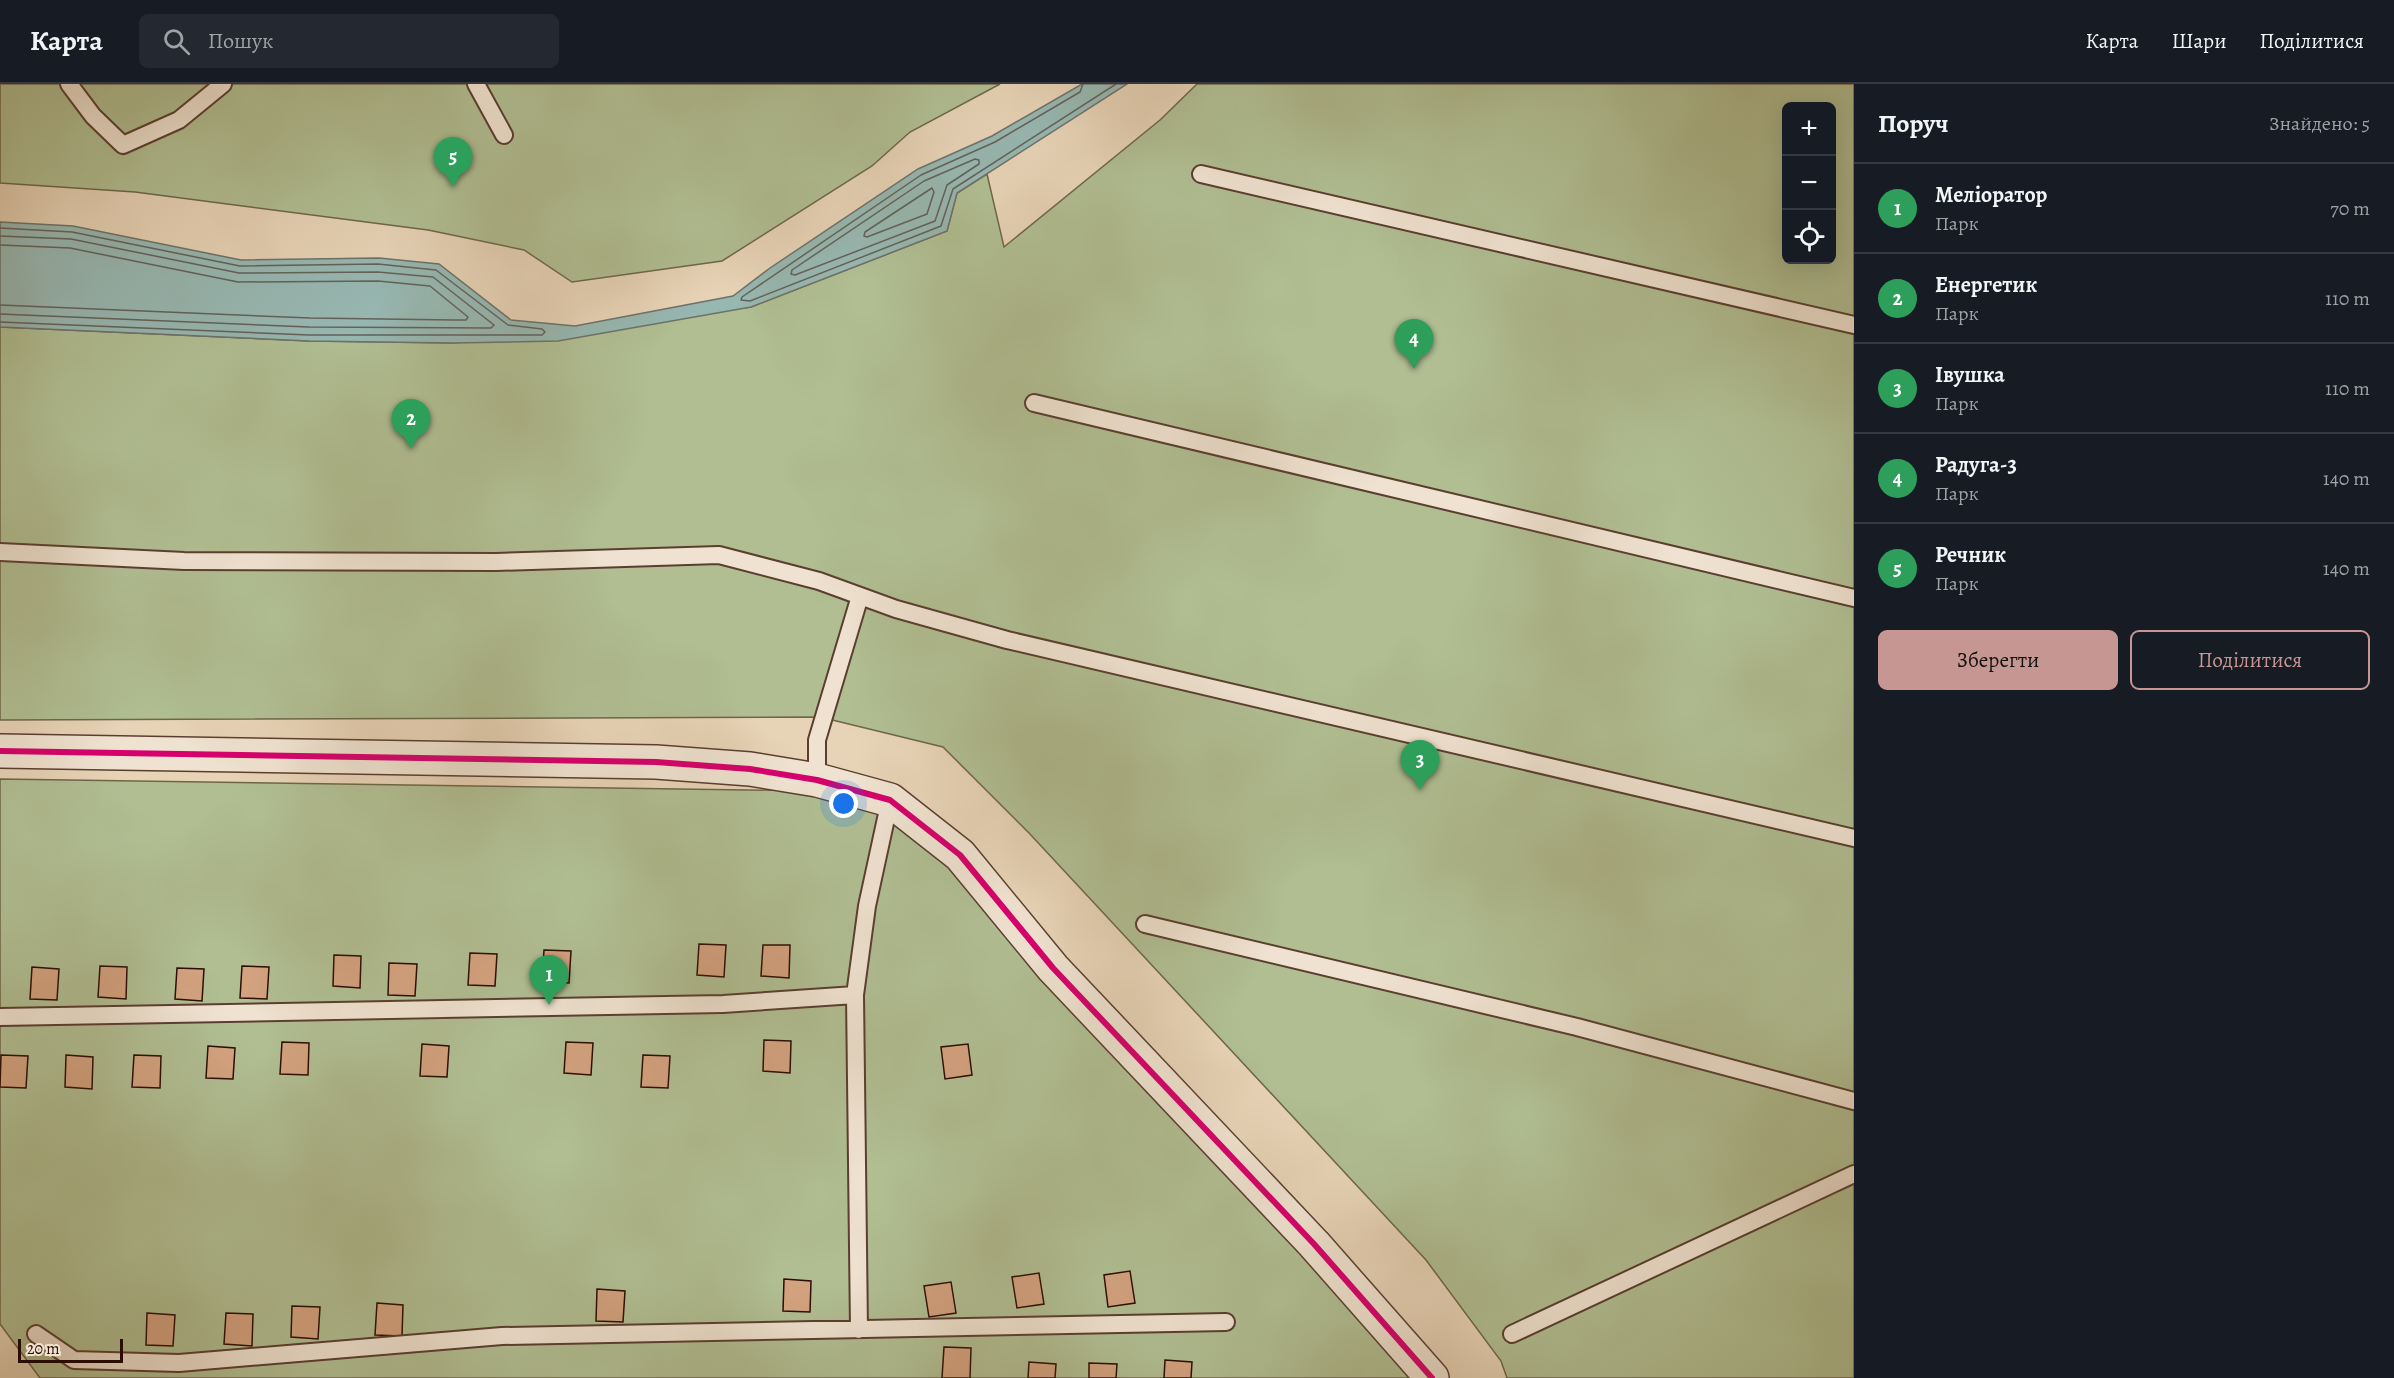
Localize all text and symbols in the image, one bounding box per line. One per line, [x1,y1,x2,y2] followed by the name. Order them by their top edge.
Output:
[139,14,559,68] search box
[30,22,103,60] text: Карта
[160,25,193,58] icon: search
[208,26,273,56] text: Пошук
[2086,27,2138,55] text: Карта
[2171,27,2226,55] text: Шари
[2259,27,2364,55] text: Поділитися
[1782,102,1836,264] map controls
[1782,102,1836,156] button: +
[1878,106,1949,141] text: Поруч
[2269,110,2370,137] text: Знайдено: 5
[434,138,472,187] pin: 5
[1782,156,1836,210] button: −
[1935,180,2047,210] text: Меліоратор
[1894,195,1901,222] text: 1
[2330,195,2370,222] text: 70 m
[1782,210,1836,264] button: locate
[1935,210,1979,237] text: Парк
[1935,270,2037,300] text: Енергетик
[1893,285,1902,312] text: 2
[2325,285,2370,312] text: 110 m
[1935,300,1979,327] text: Парк
[1394,320,1434,369] pin: 4
[1935,360,2005,390] text: Івушка
[1893,375,1902,402] text: 3
[2325,375,2370,402] text: 110 m
[1935,390,1979,417] text: Парк
[392,400,430,449] pin: 2
[1935,450,2017,480] text: Радуга-3
[1893,465,1902,492] text: 4
[2323,465,2370,492] text: 140 m
[1935,480,1979,507] text: Парк
[1935,540,2006,570] text: Речник
[1893,555,1902,582] text: 5
[2323,555,2370,582] text: 140 m
[1935,570,1979,597] text: Парк
[1878,630,2118,690] button: Зберегти
[2130,630,2370,690] button: Поділитися
[1400,740,1440,790] pin: 3
[829,789,858,818] your location
[530,956,568,1005] pin: 1
[18,1336,123,1364] scale bar
[27,1338,60,1360] text: 20 m

